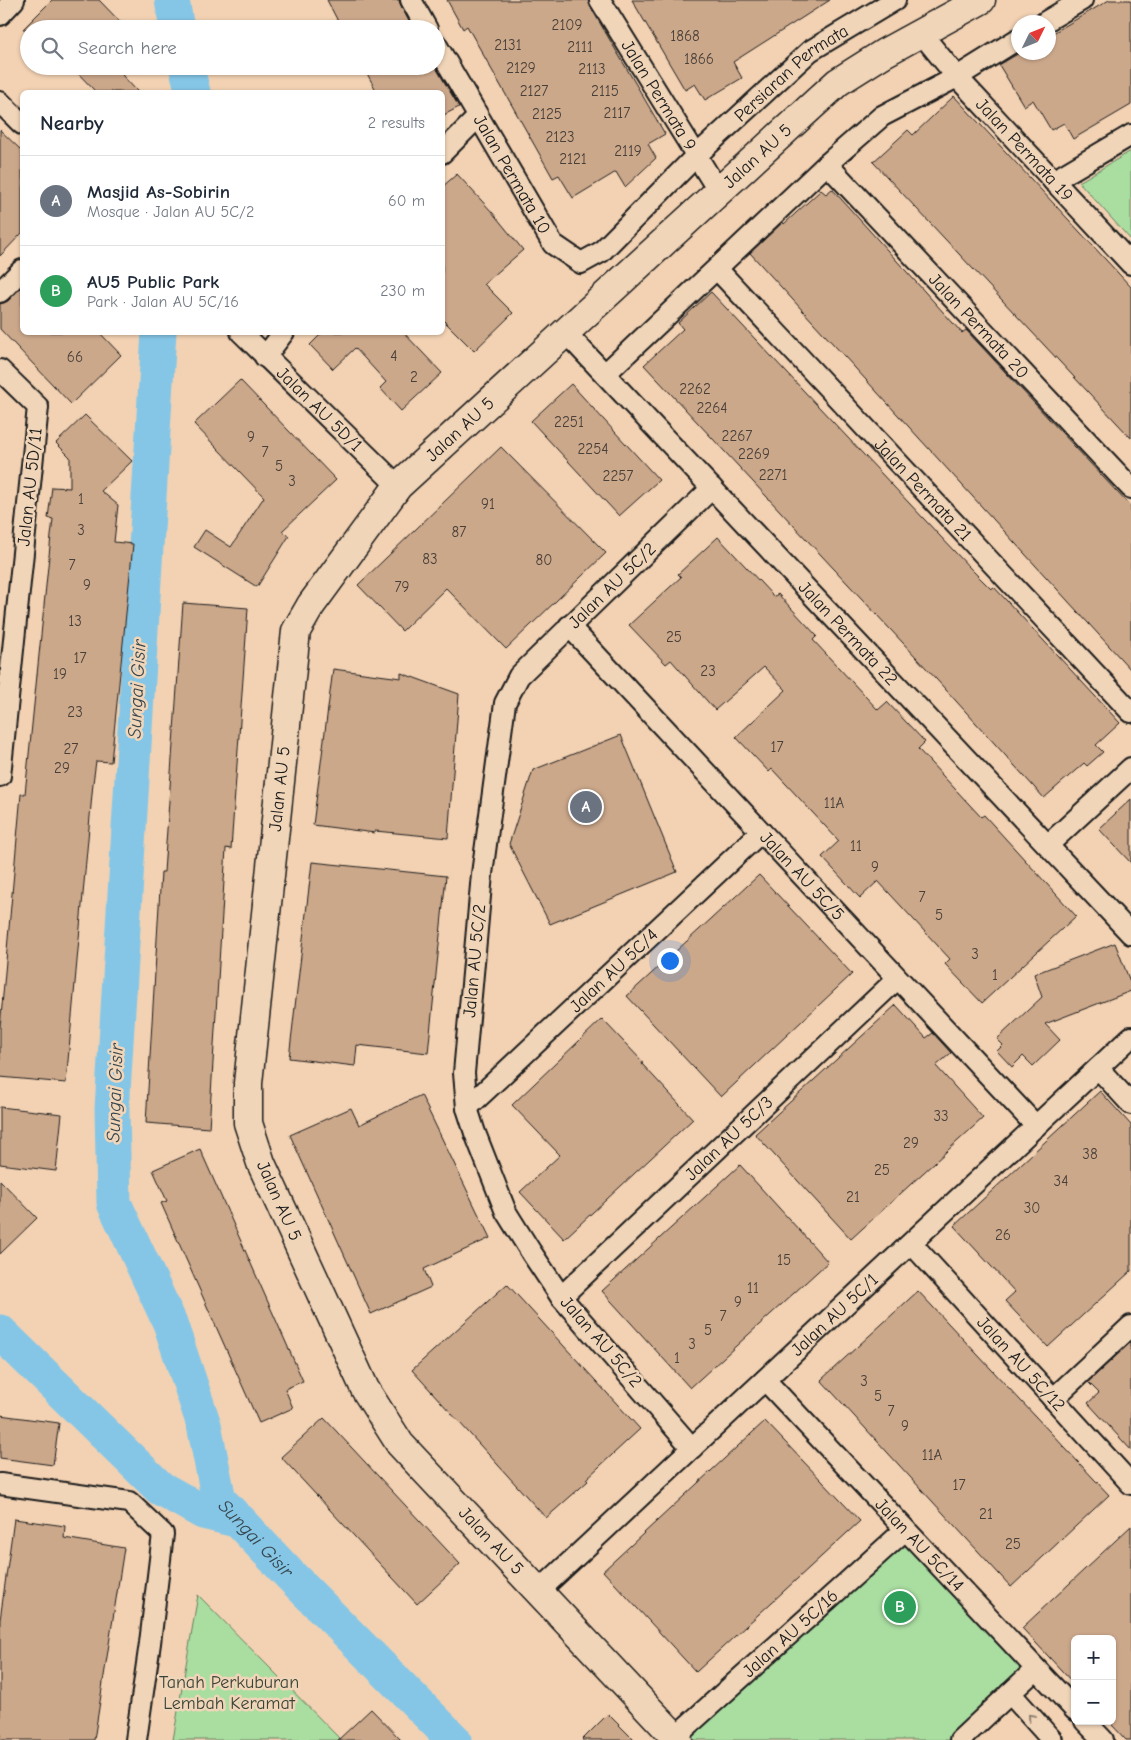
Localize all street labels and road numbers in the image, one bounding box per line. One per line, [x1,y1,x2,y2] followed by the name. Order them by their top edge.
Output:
[730,20,852,126] street label: Persiaran Permata
[617,36,701,154] street label: Jalan Permata 9
[972,94,1078,205] street label: Jalan Permata 19
[469,111,555,238] street label: Jalan Permata 10
[719,119,796,193] street label: Jalan AU 5
[924,269,1033,383] street label: Jalan Permata 20
[272,362,367,456] street label: Jalan AU 5D/1
[421,393,498,466] street label: Jalan AU 5
[13,427,47,547] street label: Jalan AU 5D/11
[870,434,976,545] street label: Jalan Permata 21
[564,538,660,633] street label: Jalan AU 5C/2
[794,577,902,690] street label: Jalan Permata 22
[264,745,294,832] street label: Jalan AU 5
[756,827,849,925] street label: Jalan AU 5C/5
[459,903,490,1018] street label: Jalan AU 5C/2
[565,924,662,1017] street label: Jalan AU 5C/4
[680,1092,777,1185] street label: Jalan AU 5C/3
[252,1158,306,1244] street label: Jalan AU 5
[787,1269,882,1360] street label: Jalan AU 5C/1
[556,1292,646,1392] street label: Jalan AU 5C/2
[973,1312,1070,1415] street label: Jalan AU 5C/12
[871,1494,969,1596] street label: Jalan AU 5C/14
[454,1503,528,1579] street label: Jalan AU 5
[738,1585,842,1682] street label: Jalan AU 5C/16

